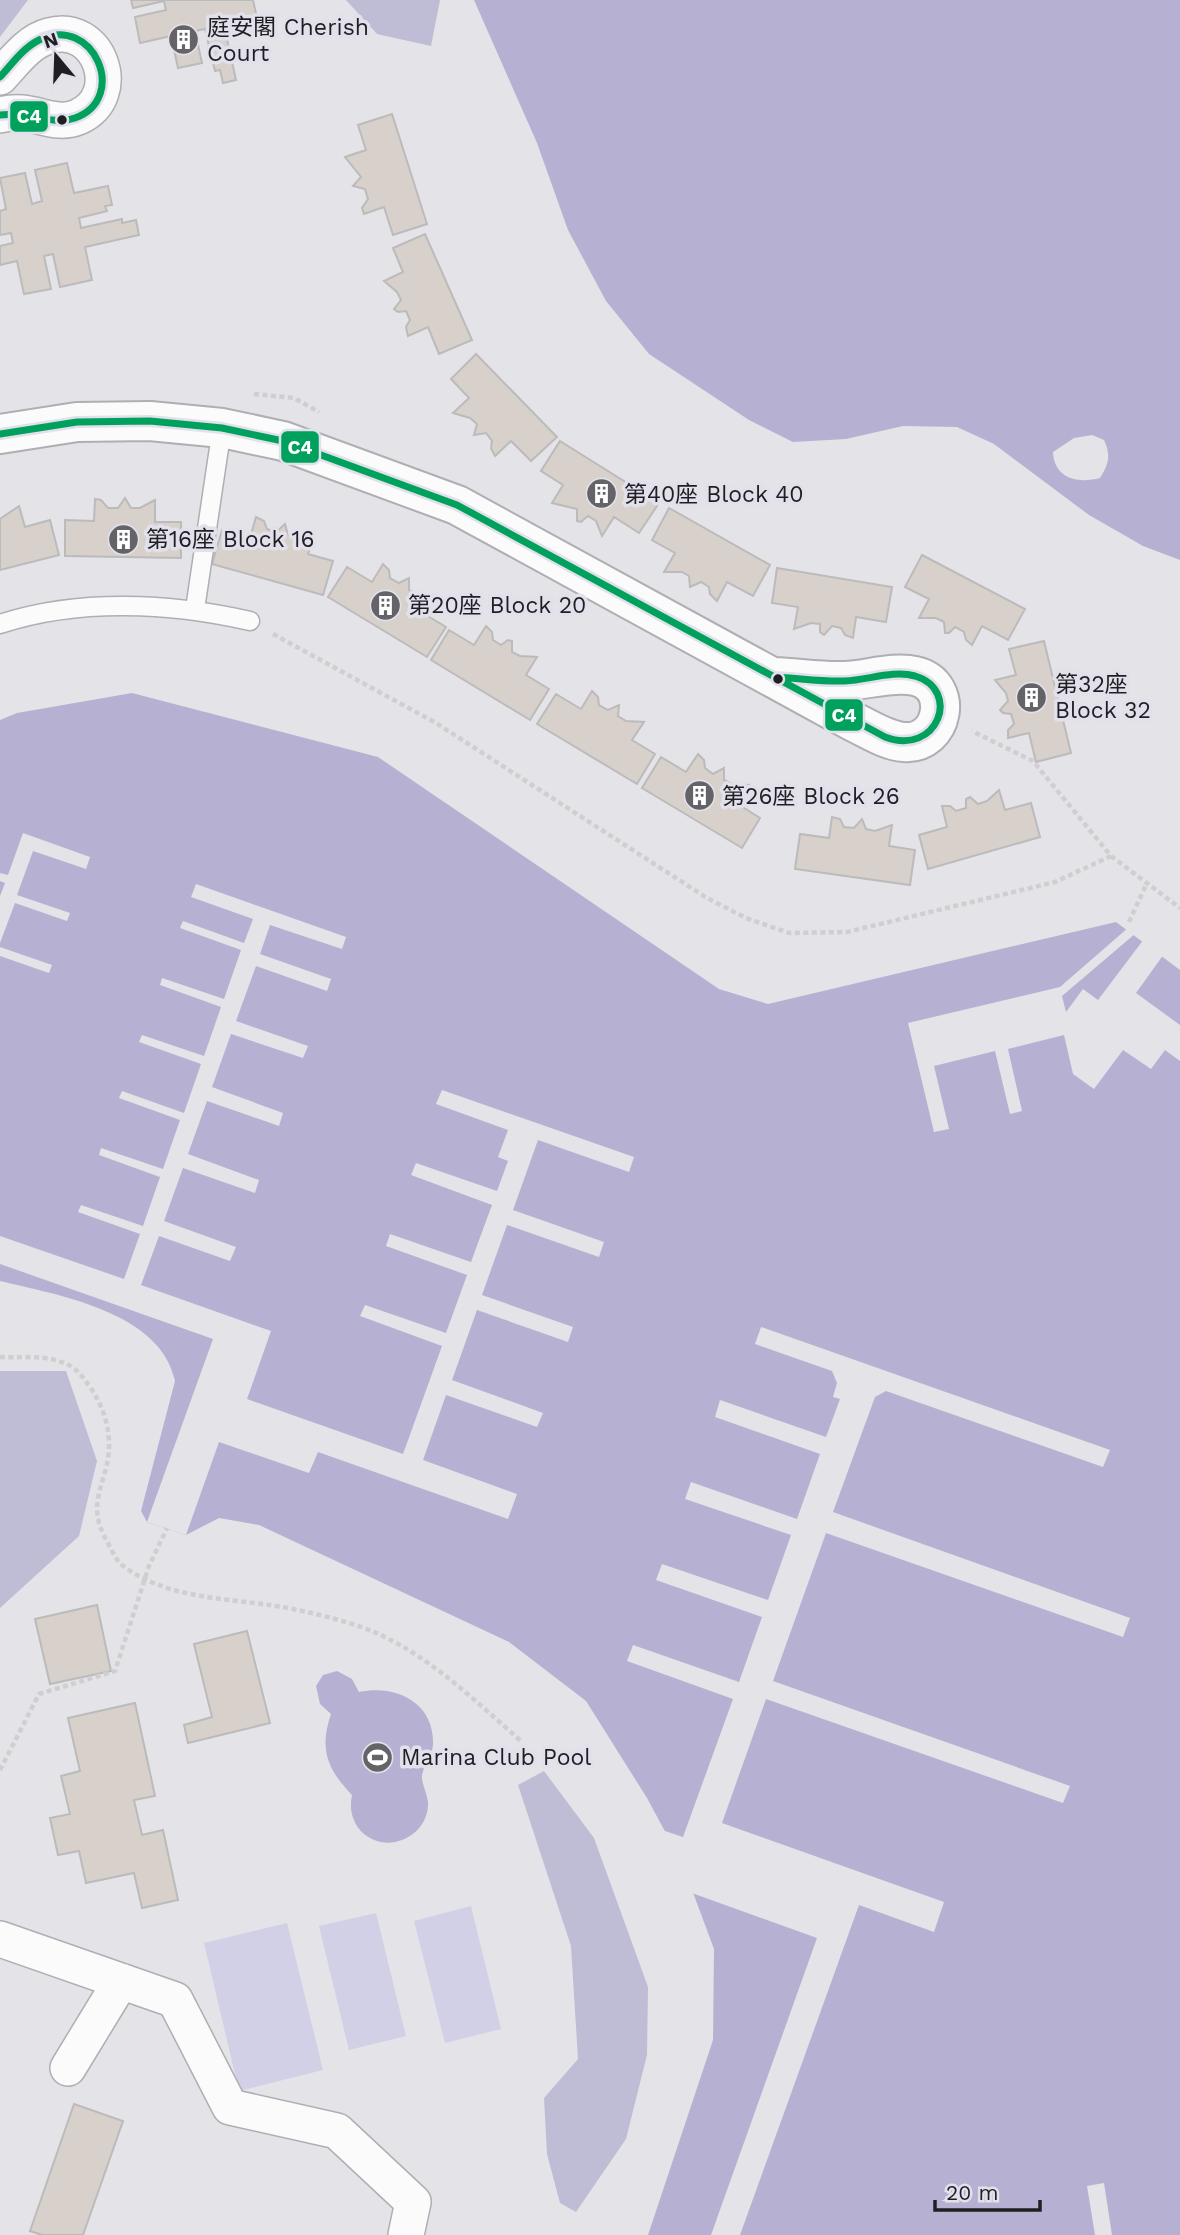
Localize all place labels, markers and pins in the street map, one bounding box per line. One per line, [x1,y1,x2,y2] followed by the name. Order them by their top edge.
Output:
[207,14,369,67] place label: 庭安閣 Cherish Court
[167,23,201,57] building icon: 庭安閣 Cherish Court
[55,113,69,127] unlabelled marker
[584,477,618,511] building icon: 第40座 Block 40
[624,481,804,508] place label: 第40座 Block 40
[106,522,140,556] building icon: 第16座 Block 16
[146,526,314,553] place label: 第16座 Block 16
[368,588,402,622] building icon: 第20座 Block 20
[408,592,586,619] place label: 第20座 Block 20
[1055,671,1151,724] place label: 第32座 Block 32
[771,672,785,686] unlabelled marker
[1015,680,1049,714] building icon: 第32座 Block 32
[682,779,716,813] building icon: 第26座 Block 26
[722,783,900,810] place label: 第26座 Block 26
[361,1740,395,1774] sports icon: Marina Club Pool
[401,1744,591,1771] place label: Marina Club Pool

